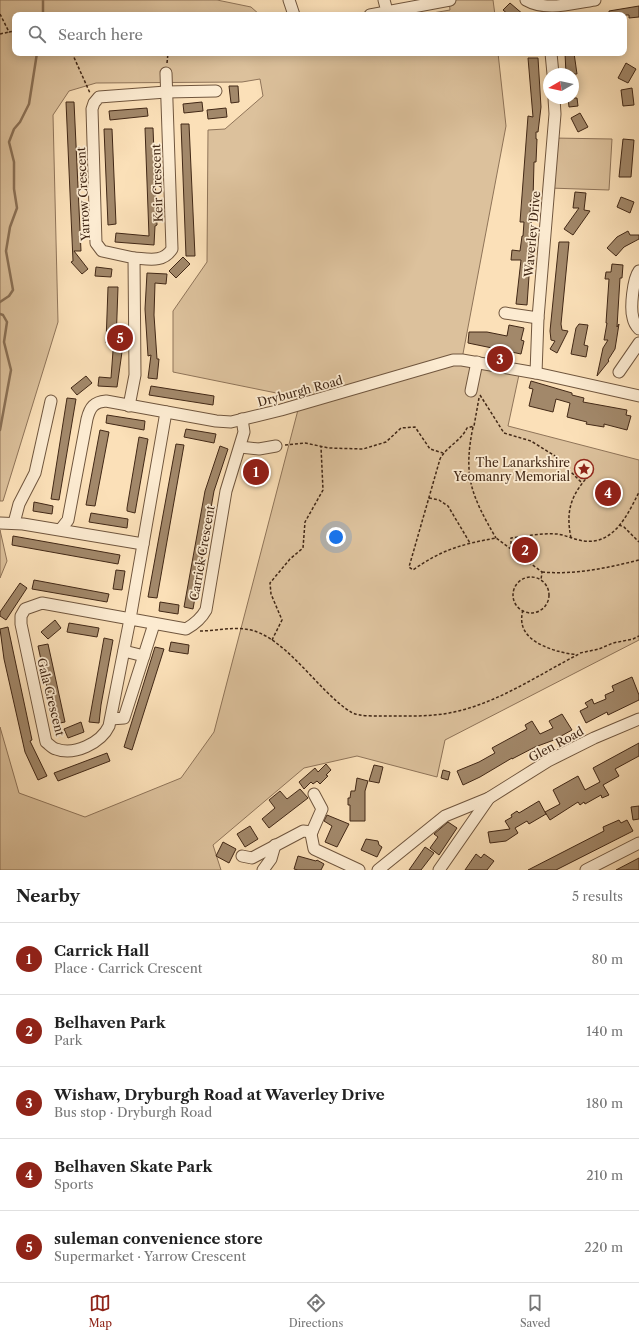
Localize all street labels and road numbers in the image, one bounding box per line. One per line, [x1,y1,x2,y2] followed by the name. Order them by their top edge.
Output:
[148,143,166,222] street label: Keir Crescent
[73,146,93,242] street label: Yarrow Crescent
[521,190,543,279] street label: Waverley Drive
[256,372,345,410] street label: Dryburgh Road
[186,503,218,602] street label: Carrick Crescent
[34,656,68,738] street label: Gala Crescent
[526,723,587,765] street label: Glen Road

